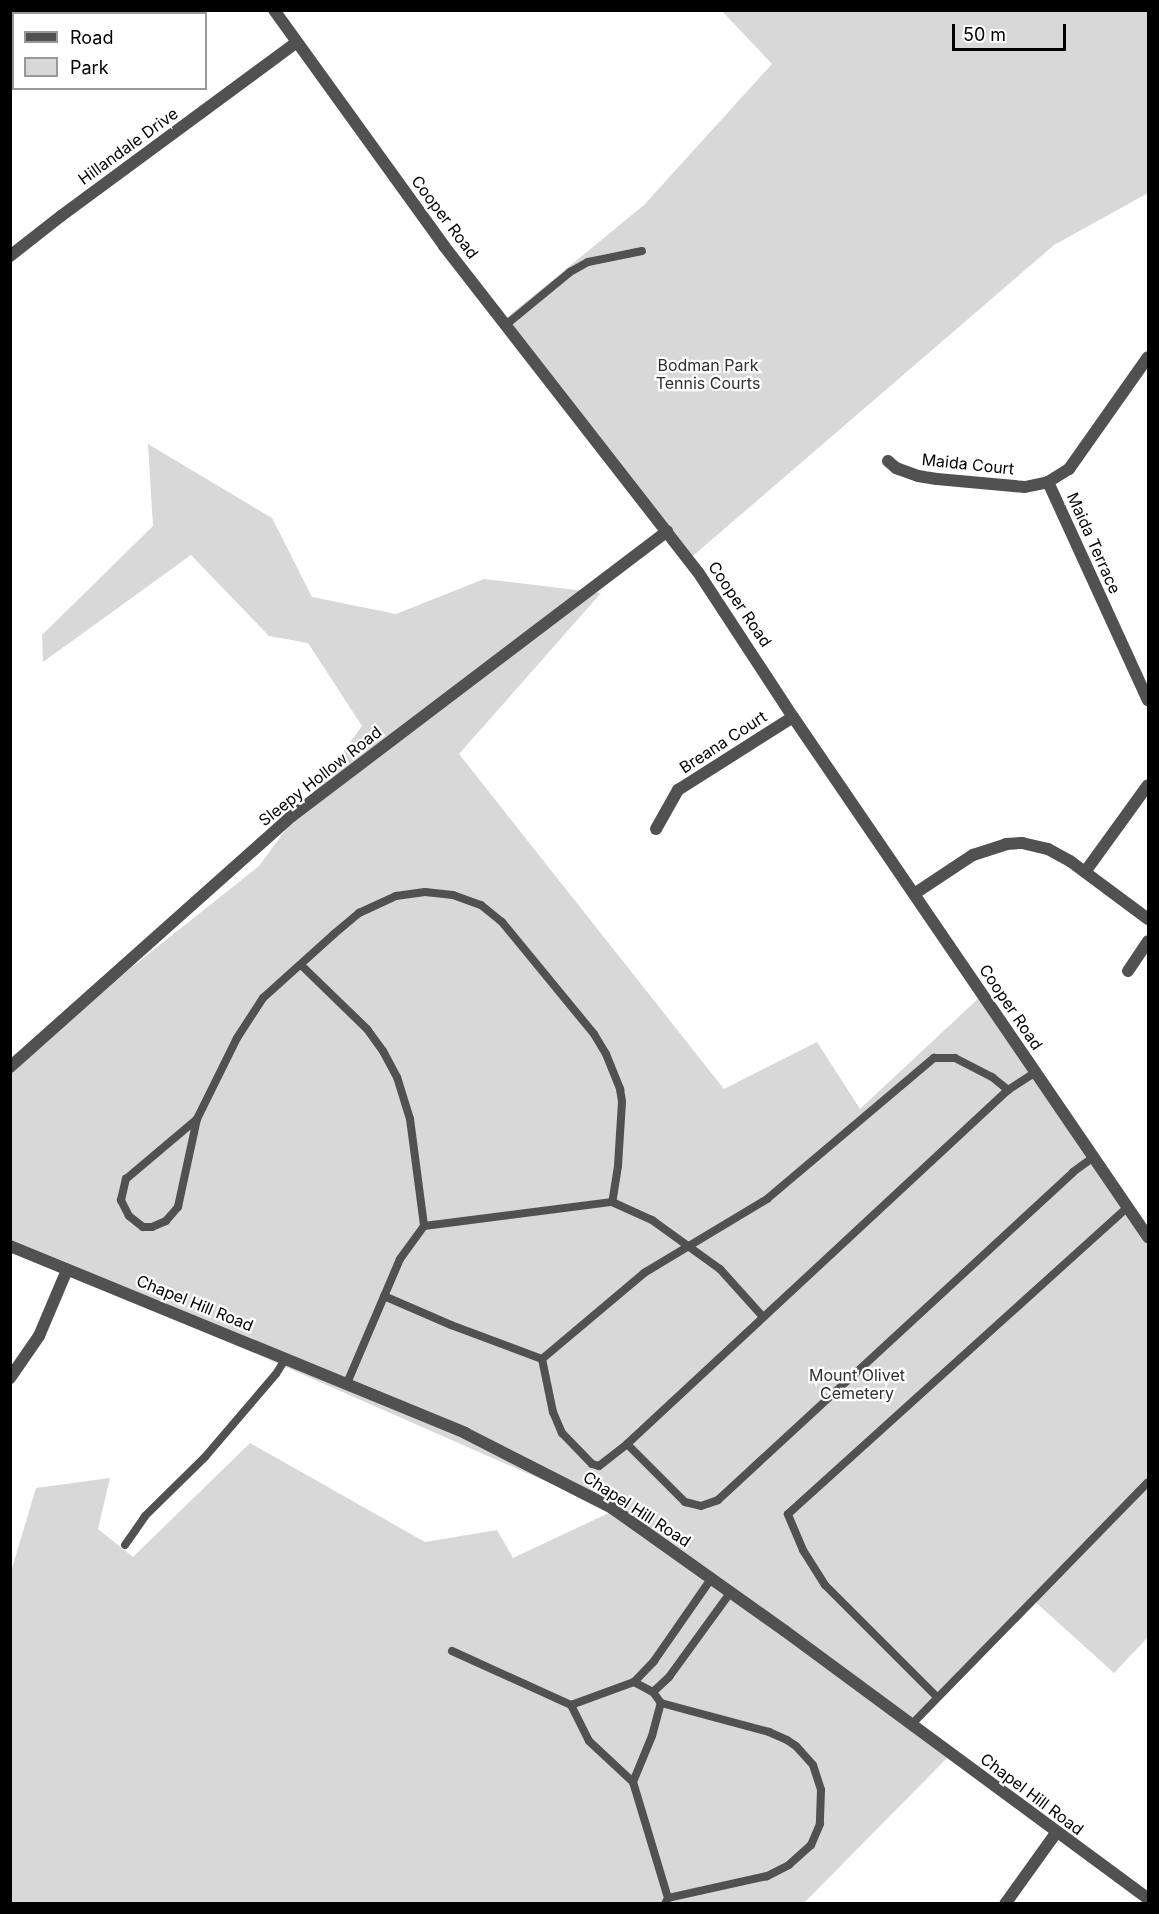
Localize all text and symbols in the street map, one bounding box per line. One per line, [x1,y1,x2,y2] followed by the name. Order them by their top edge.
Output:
[12,12,207,90] legend
[955,12,1069,50] scale bar
[963,24,1006,45] text: 50 m
[70,27,113,48] text: Road
[70,57,109,78] text: Park
[75,104,181,188] street label: Hillandale Drive
[408,172,482,262] street label: Cooper Road
[656,355,760,393] park label: Bodman Park Tennis Courts
[921,450,1015,478] street label: Maida Court
[1063,489,1125,597] street label: Maida Terrace
[704,558,776,650] street label: Cooper Road
[676,707,770,777] street label: Breana Court
[255,722,385,830] street label: Sleepy Hollow Road
[975,961,1047,1053] street label: Cooper Road
[134,1271,256,1335] street label: Chapel Hill Road
[809,1365,905,1403] park label: Mount Olivet Cemetery
[580,1467,694,1551] street label: Chapel Hill Road
[977,1749,1087,1839] street label: Chapel Hill Road

